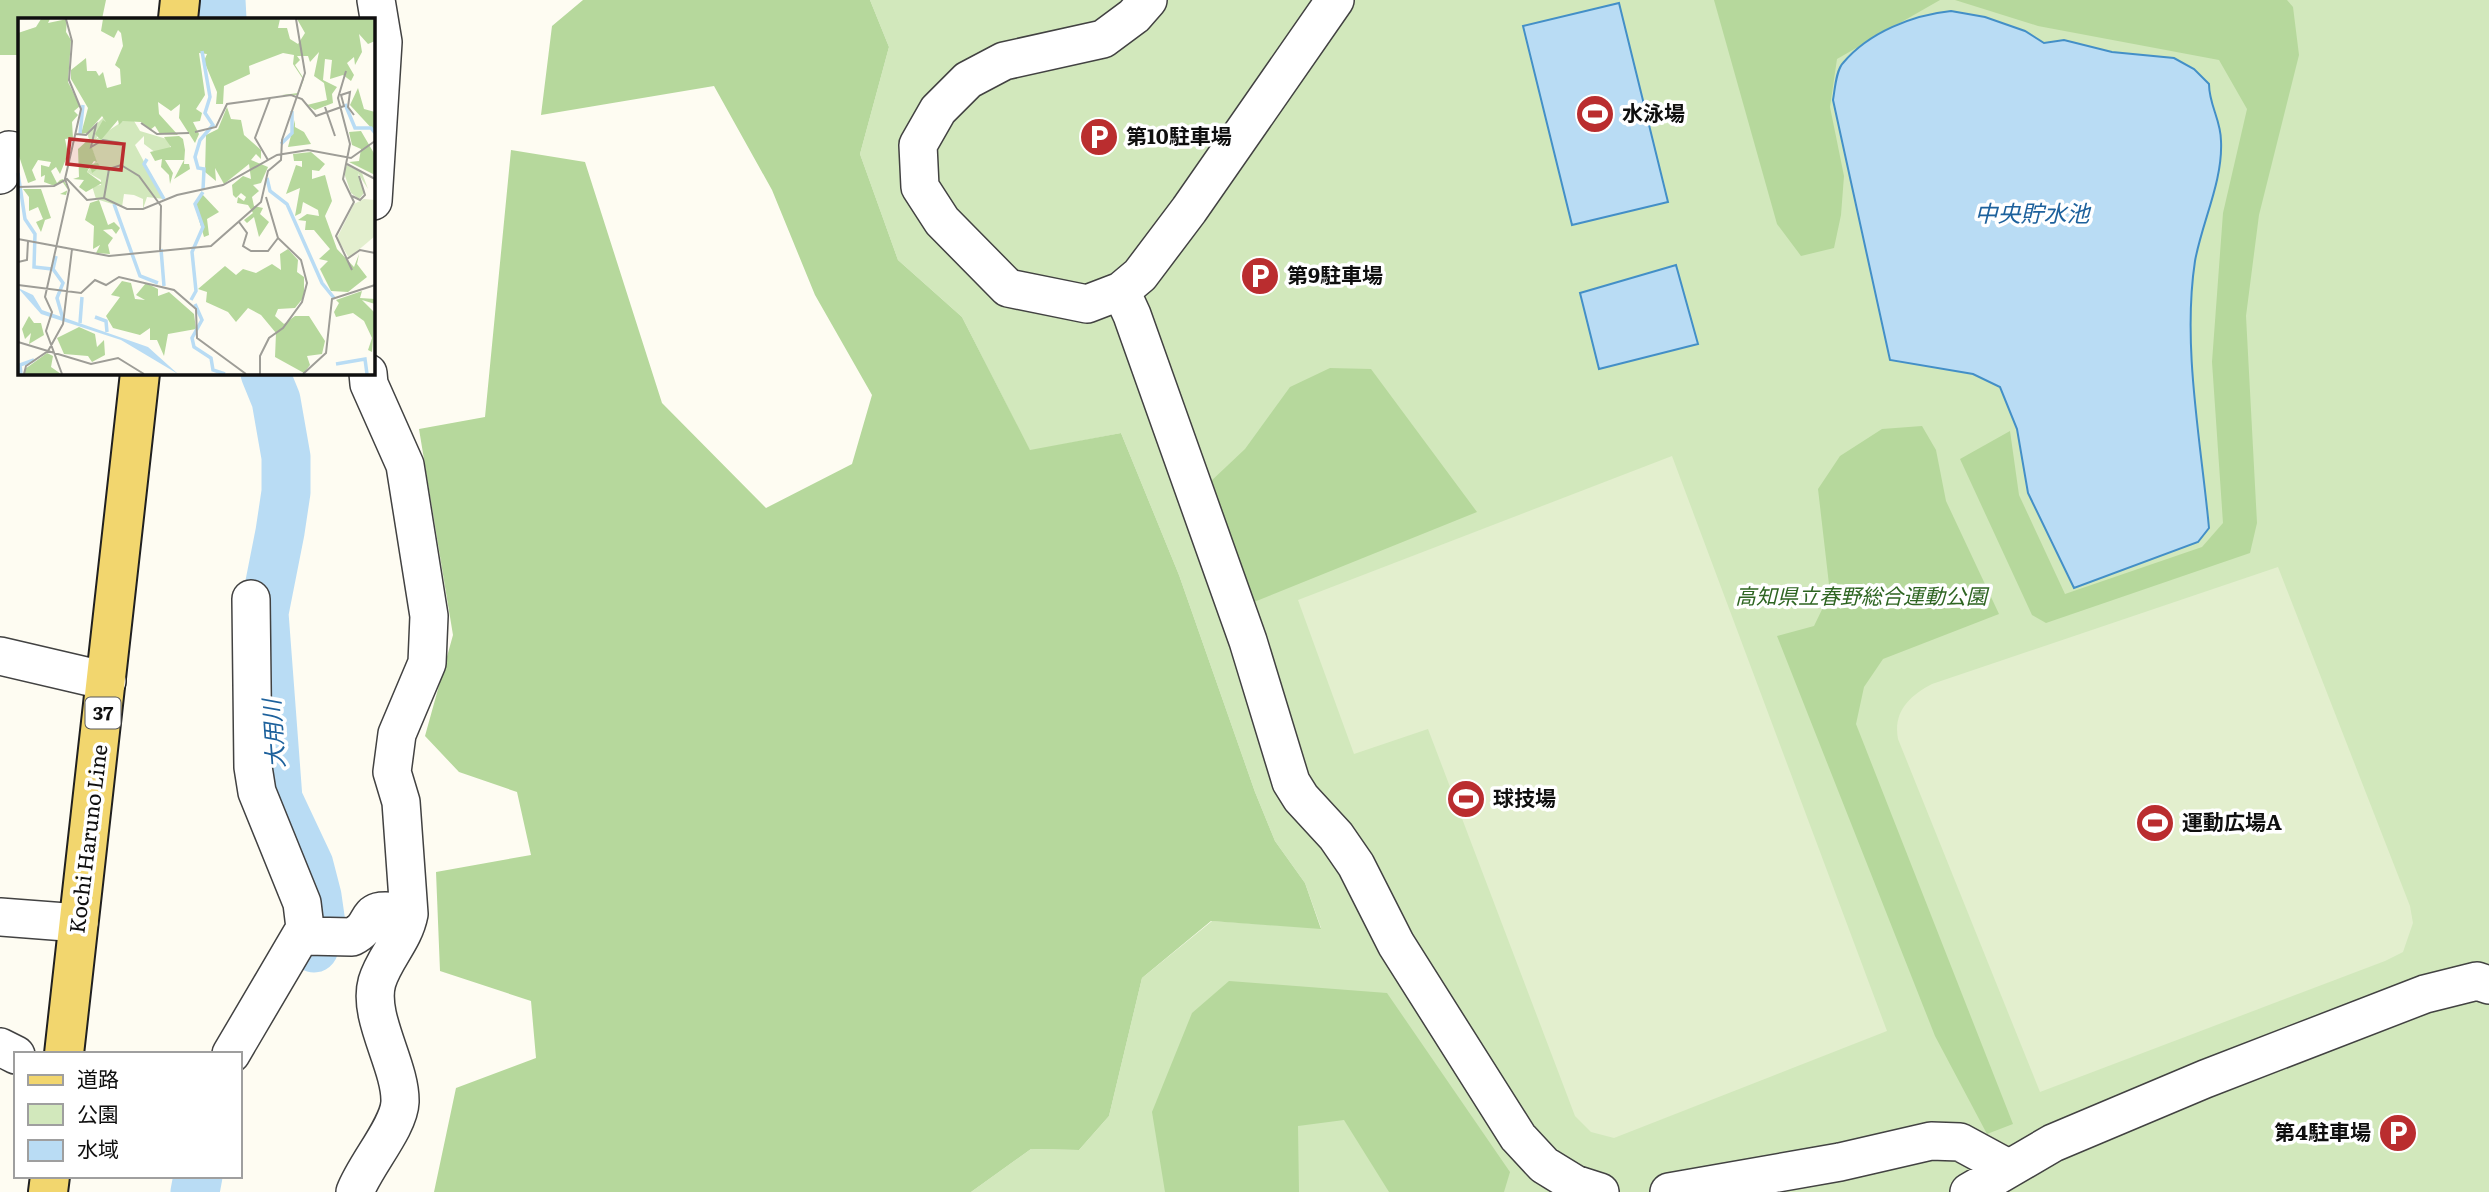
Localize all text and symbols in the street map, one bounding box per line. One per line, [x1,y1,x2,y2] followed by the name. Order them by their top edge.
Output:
[18,18,374,374] inset map
[1574,93,1616,135] sports icon: 水泳場
[1622,96,1685,127] place label: 水泳場
[1078,116,1120,158] parking icon: 第10駐車場
[1126,119,1232,150] place label: 第10駐車場
[1975,195,2092,229] water label: 中央貯水池
[1239,255,1281,297] parking icon: 第9駐車場
[1287,258,1383,289] place label: 第9駐車場
[1735,579,1990,610] park label: 高知県立春野総合運動公園
[252,696,291,770] water label: 大用川
[86,698,120,728] road number: 37
[60,742,114,935] street label: Kochi Haruno Line
[1445,778,1487,820] sports icon: 球技場
[1493,781,1556,812] place label: 球技場
[2134,802,2176,844] sports icon: 運動広場A
[2182,805,2282,836] place label: 運動広場A
[14,1052,242,1178] legend
[77,1062,119,1093] text: 道路
[77,1097,119,1128] text: 公園
[2377,1112,2419,1154] parking icon: 第4駐車場
[2274,1115,2371,1146] place label: 第4駐車場
[77,1132,119,1163] text: 水域

